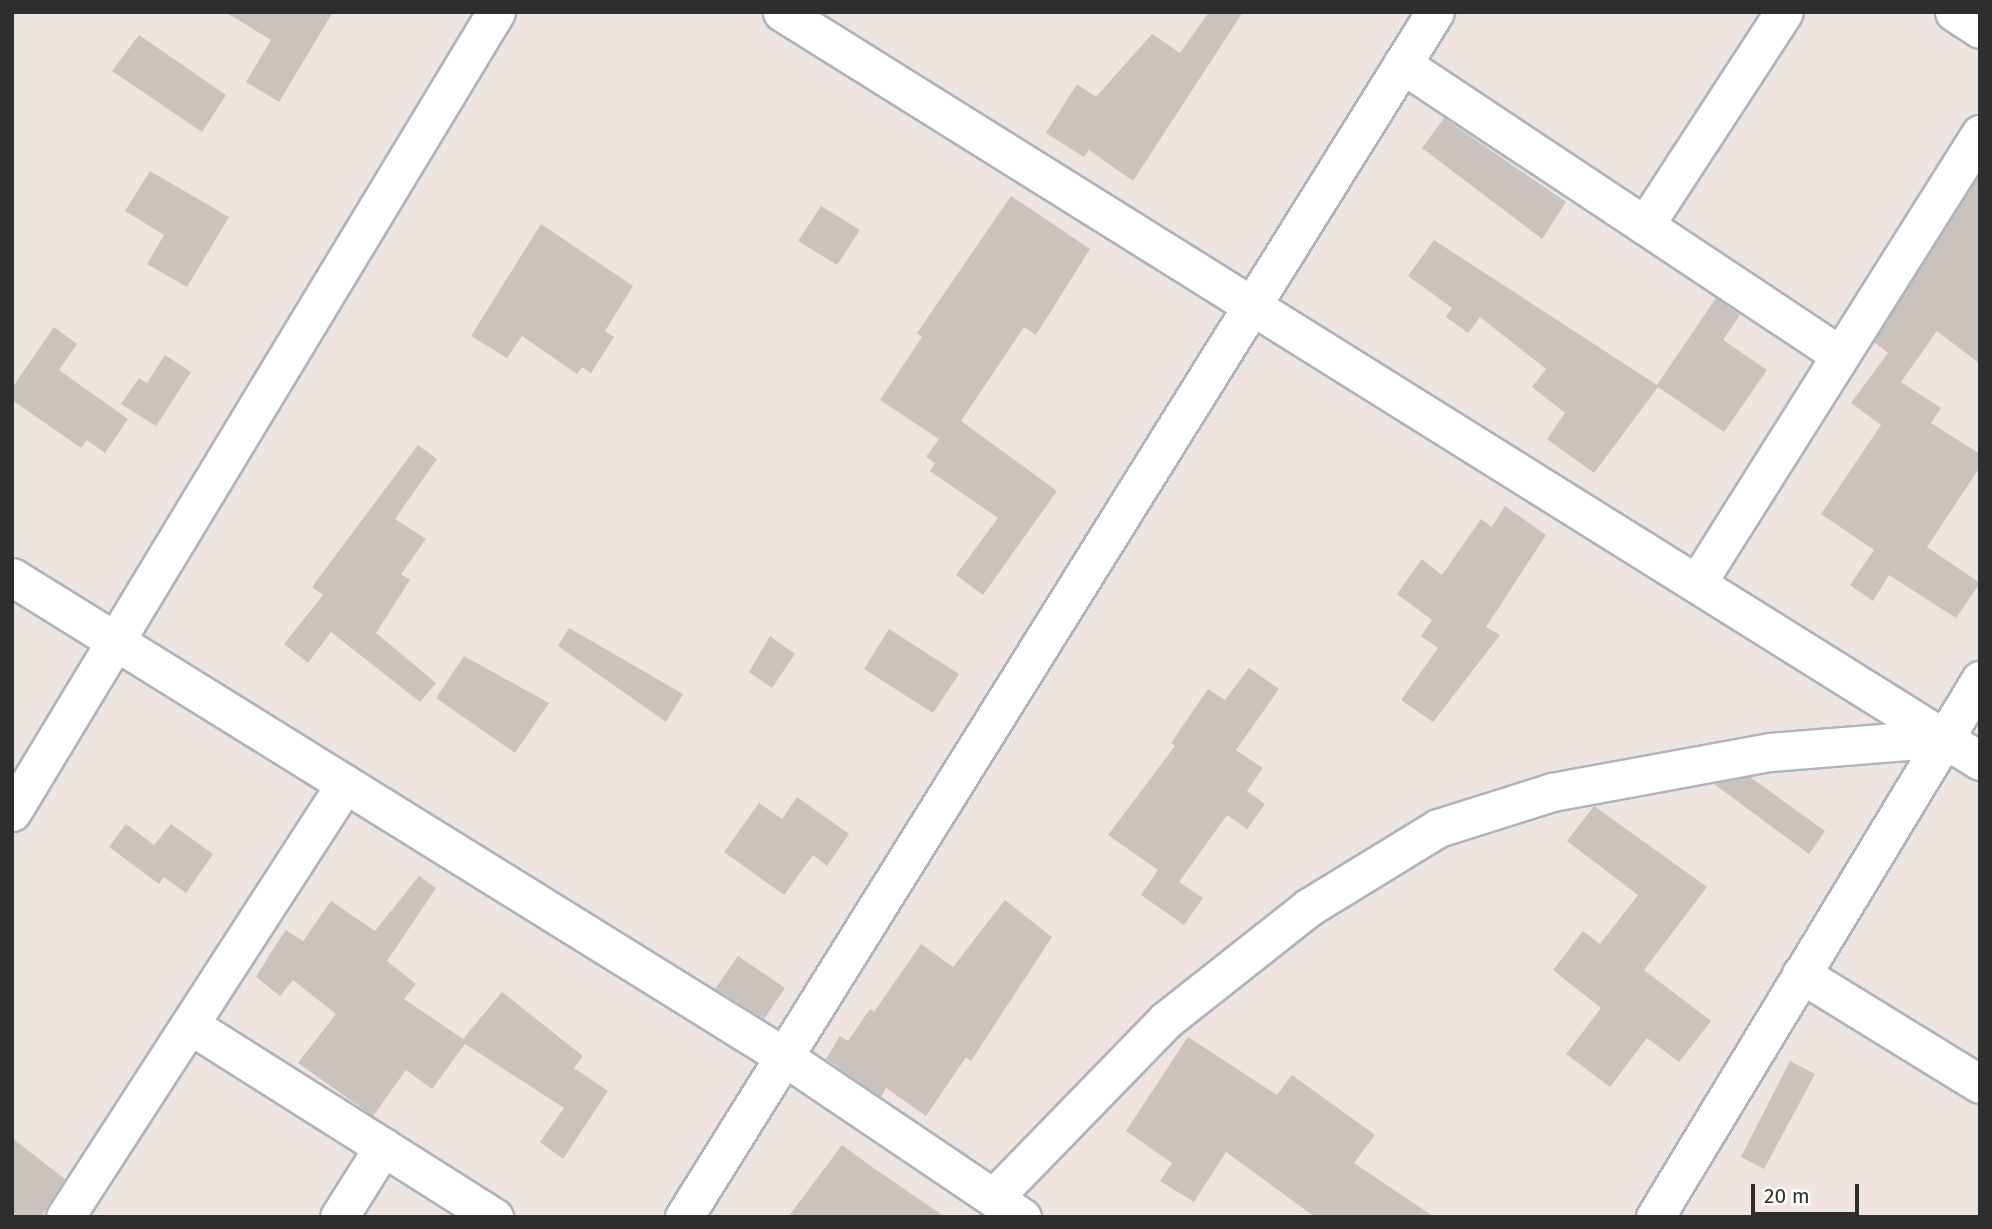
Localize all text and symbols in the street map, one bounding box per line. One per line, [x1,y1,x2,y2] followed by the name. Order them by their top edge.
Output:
[1754,1170,1862,1214] scale bar
[1764,1183,1810,1209] text: 20 m

